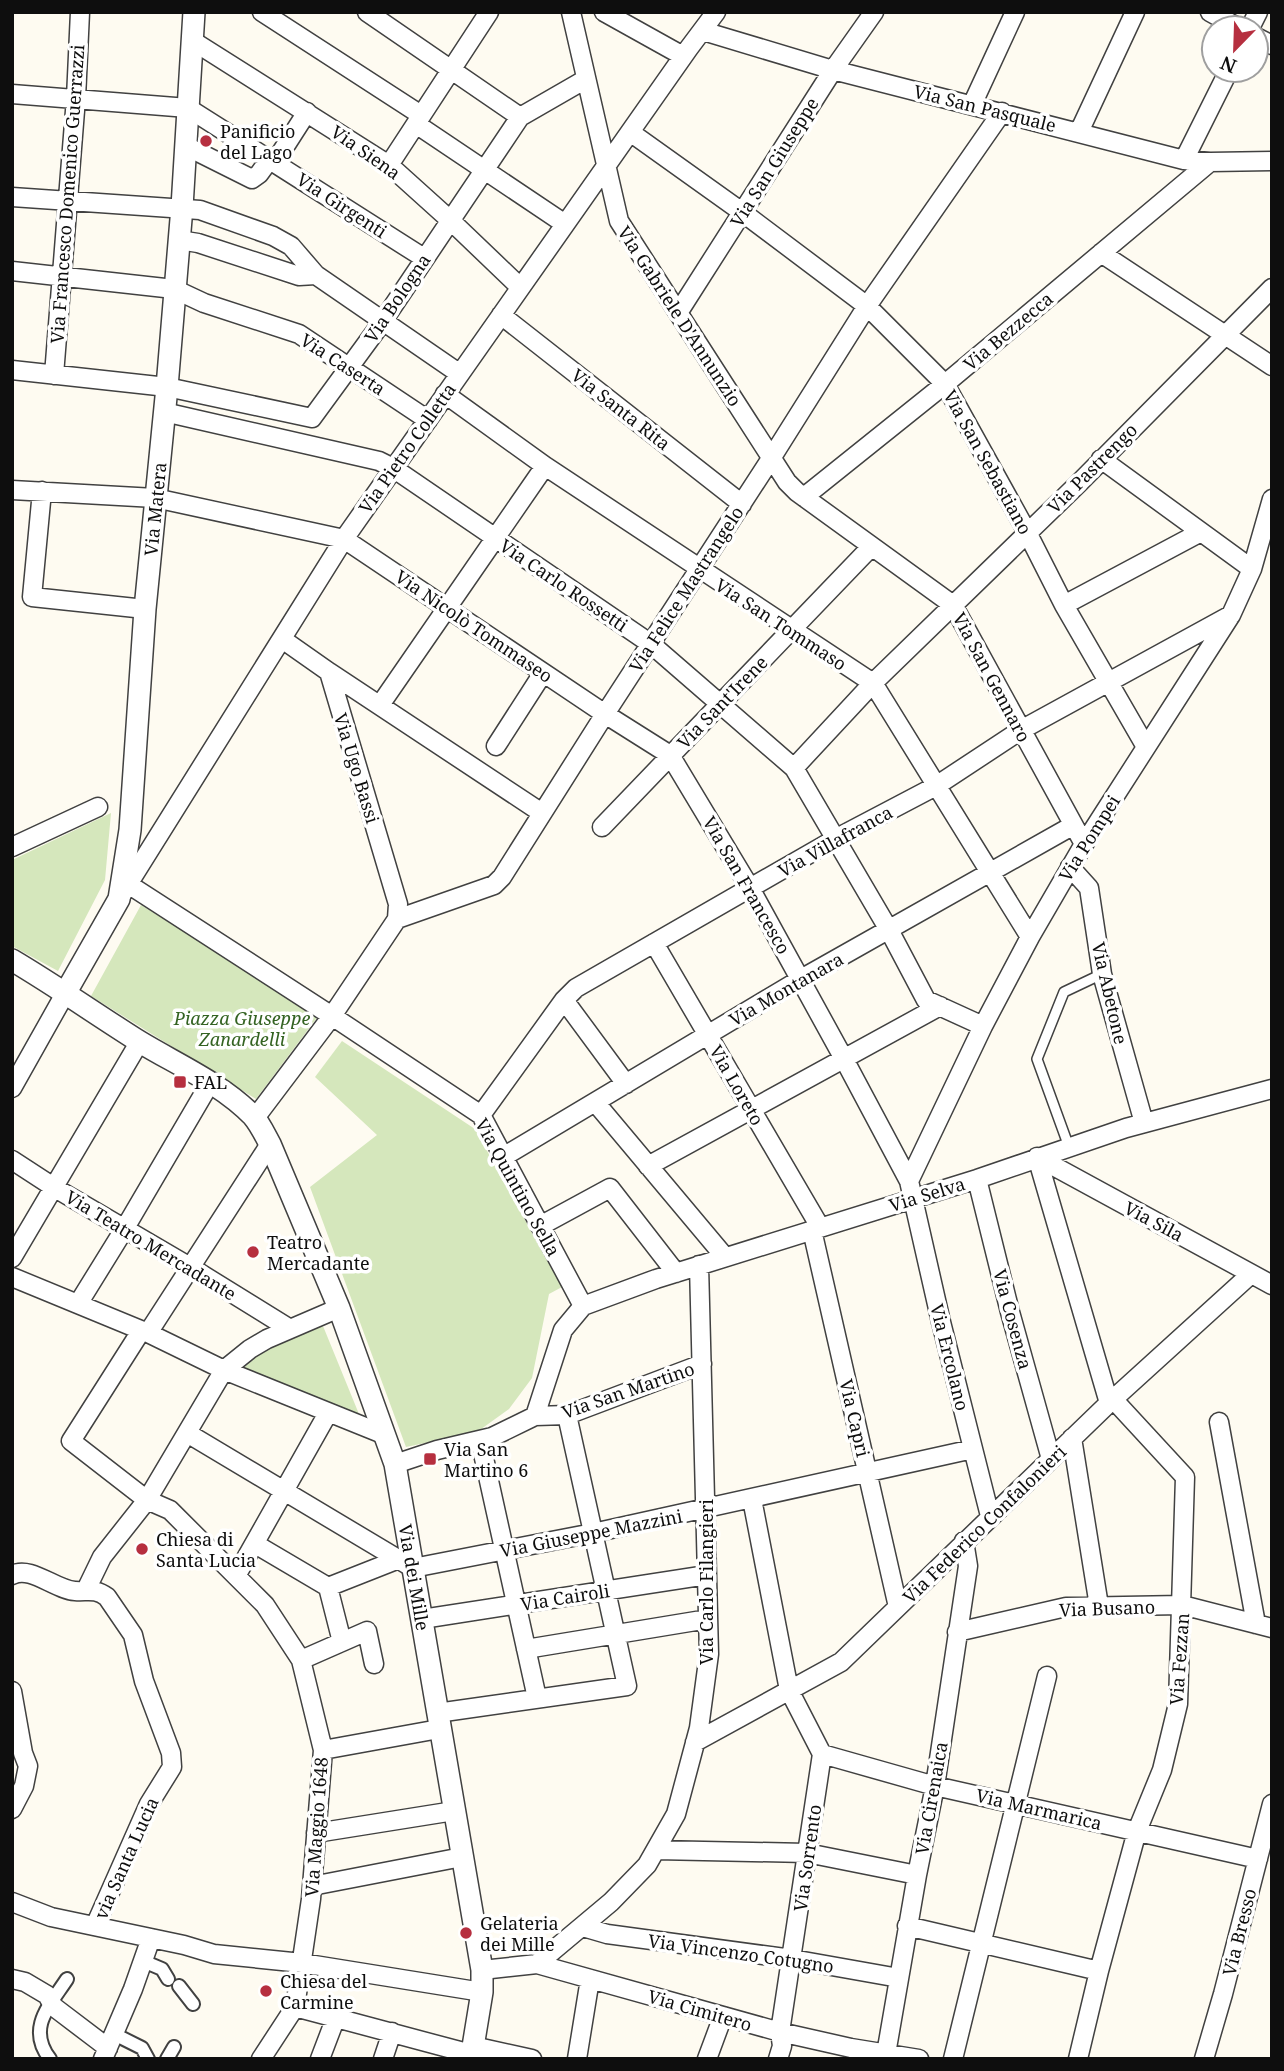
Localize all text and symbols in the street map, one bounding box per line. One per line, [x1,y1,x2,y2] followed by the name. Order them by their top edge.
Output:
[1200,14,1270,84] north arrow
[45,43,89,344] street label: Via Francesco Domenico Guerrazzi
[1216,50,1240,80] text: N
[911,79,1059,137] street label: Via San Pasquale
[724,93,824,231] street label: Via San Giuseppe
[220,119,295,164] place label: Panificio del Lago
[326,119,406,185] street label: Via Siena
[198,133,214,149] marker: Panificio del Lago
[292,167,392,243] street label: Via Girgenti
[613,221,747,411] street label: Via Gabriele D'Annunzio
[358,249,436,347] street label: Via Bologna
[958,286,1058,376] street label: Via Bezzecca
[296,328,390,400] street label: Via Caserta
[567,363,675,455] street label: Via Santa Rita
[353,378,461,518] street label: Via Pietro Colletta
[938,385,1038,539] street label: Via San Sebastiano
[1042,418,1142,518] street label: Via Pastrengo
[138,461,171,557] street label: Via Matera
[623,501,749,677] street label: Via Felice Mastrangelo
[495,533,633,637] street label: Via Carlo Rossetti
[391,564,557,688] street label: Via Nicolò Tommaseo
[711,573,851,675] street label: Via San Tommaso
[948,608,1036,746] street label: Via San Gennaro
[672,650,772,754] street label: Via Sant'Irene
[329,710,385,826] street label: Via Ugo Bassi
[1053,790,1125,886] street label: Via Pompei
[773,800,897,882] street label: Via Villafranca
[698,812,796,958] street label: Via San Francesco
[1087,940,1133,1046] street label: Via Abetone
[725,947,847,1031] street label: Via Montanara
[173,1006,310,1051] park label: Piazza Giuseppe Zanardelli
[704,1040,770,1130] street label: Via Loreto
[194,1070,227,1094] place label: FAL
[172,1074,188,1090] marker: FAL
[470,1114,566,1260] street label: Via Quintino Sella
[886,1171,968,1217] street label: Via Selva
[61,1184,241,1306] street label: Via Teatro Mercadante
[1120,1195,1188,1247] street label: Via Sila
[267,1230,370,1275] place label: Teatro Mercadante
[245,1244,261,1260] marker: Teatro Mercadante
[988,1266,1038,1372] street label: Via Cosenza
[925,1301,975,1413] street label: Via Ercolano
[559,1356,697,1424] street label: Via San Martino
[834,1377,876,1460] street label: Via Capri
[444,1437,528,1482] place label: Via San Martino 6
[897,1439,1071,1608] street label: Via Federico Confalonieri
[422,1451,438,1467] marker: Via San Martino 6
[694,1499,718,1665] street label: Via Carlo Filangieri
[498,1503,685,1562] street label: Via Giuseppe Mazzini
[394,1522,435,1632] street label: Via dei Mille
[156,1527,256,1572] place label: Chiesa di Santa Lucia
[134,1541,150,1557] marker: Chiesa di Santa Lucia
[519,1578,611,1616] street label: Via Cairoli
[1059,1594,1155,1622] street label: Via Busano
[1164,1612,1194,1706] street label: Via Fezzan
[909,1740,953,1856] street label: Via Cirenaica
[299,1756,333,1898] street label: Via Maggio 1648
[974,1783,1104,1835] street label: Via Marmarica
[88,1793,164,1923] street label: via Santa Lucia
[788,1803,826,1913] street label: Via Sorrento
[1217,1886,1261,1978] street label: Via Bresso
[480,1911,559,1956] place label: Gelateria dei Mille
[458,1925,474,1941] marker: Gelateria dei Mille
[646,1928,836,1978] street label: Via Vincenzo Cotugno
[280,1969,367,2014] place label: Chiesa del Carmine
[258,1983,274,1999] marker: Chiesa del Carmine
[645,1984,755,2036] street label: Via Cimitero

